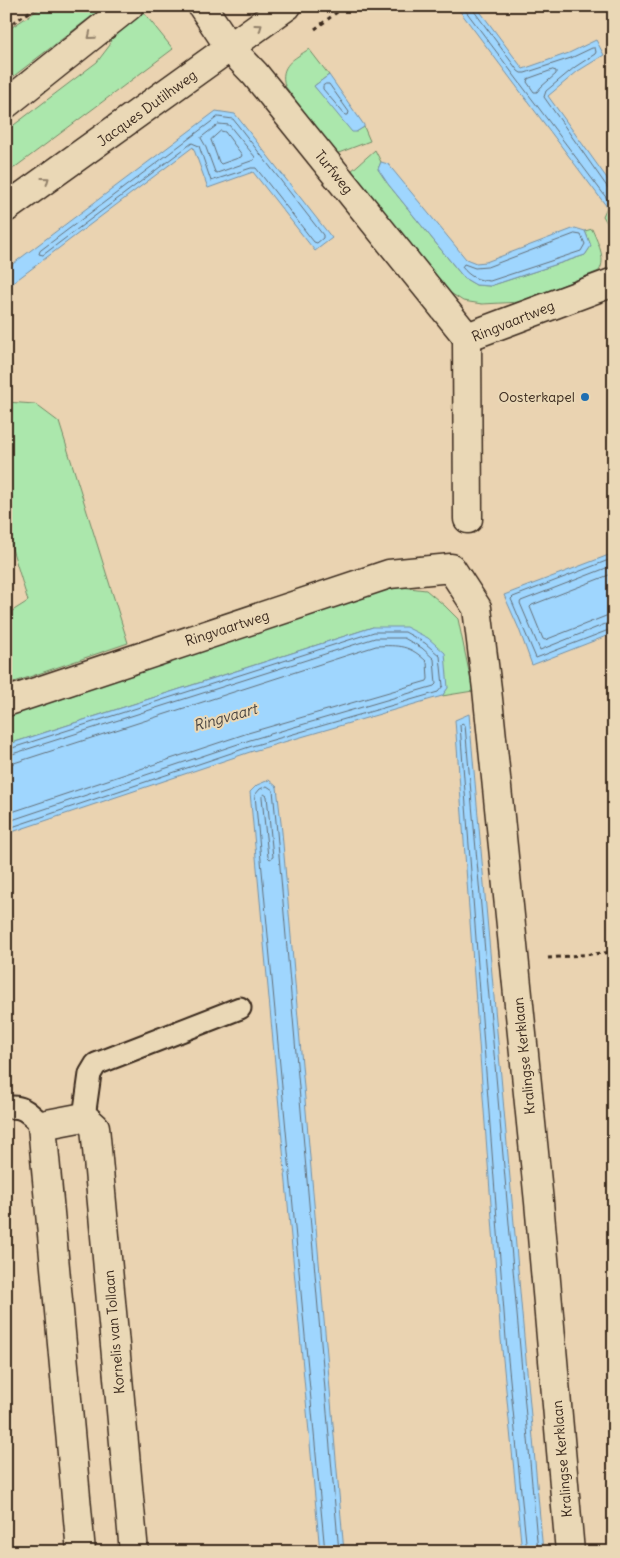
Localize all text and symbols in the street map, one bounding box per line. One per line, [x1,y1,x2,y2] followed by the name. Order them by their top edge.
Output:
[253,24,263,33] one-way arrow
[88,31,97,39] one-way arrow
[94,66,200,150] street label: Jacques Dutilhweg
[311,146,357,198] street label: Turfweg
[40,177,50,186] one-way arrow
[469,296,557,346] street label: Ringvaartweg
[498,388,575,406] place label: Oosterkapel
[579,391,591,403] marker: Oosterkapel
[183,606,271,650] street label: Ringvaartweg
[191,698,261,735] water label: Ringvaart
[509,997,539,1115] street label: Kralingse Kerklaan
[100,1269,128,1395] street label: Kornelis van Tollaan
[548,1400,576,1518] street label: Kralingse Kerklaan

